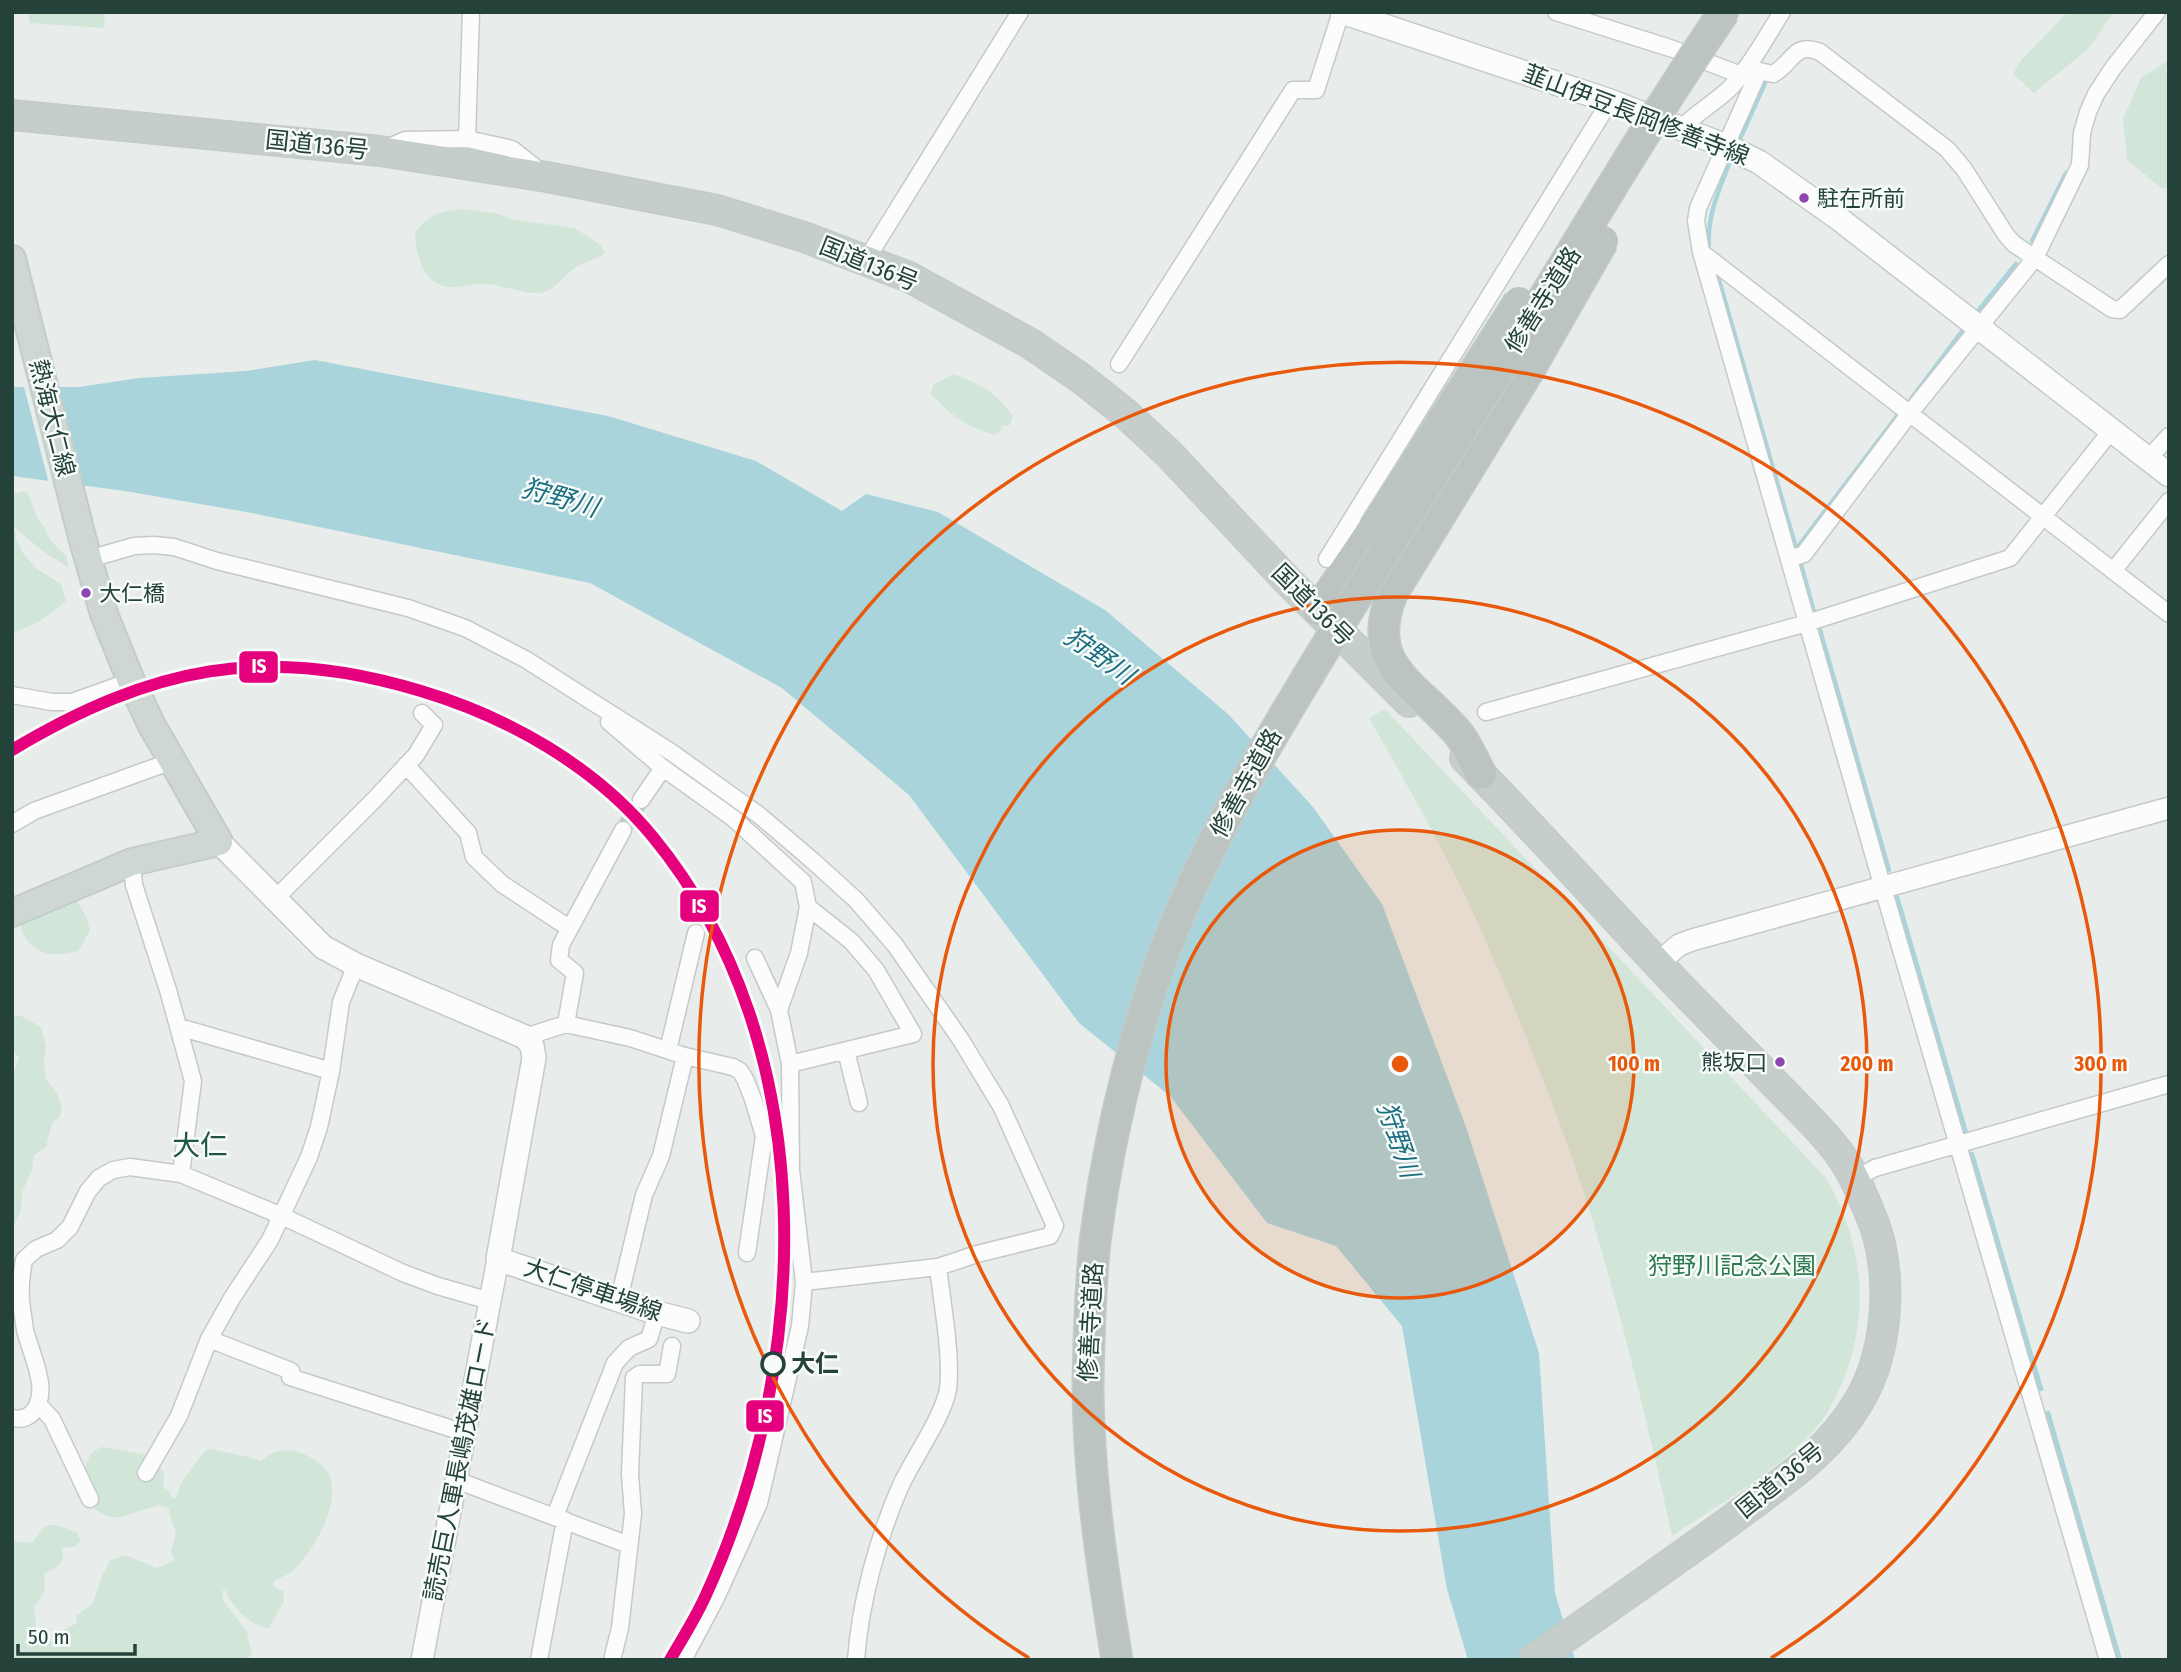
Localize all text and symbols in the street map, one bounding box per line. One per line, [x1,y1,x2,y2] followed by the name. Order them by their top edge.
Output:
[1519,59,1753,171] street label: 韮山伊豆長岡修善寺線
[264,126,370,164] street label: 国道136号
[1817,185,1905,212] place label: 駐在所前
[1797,191,1811,205] marker: 駐在所前
[815,232,923,296] street label: 国道136号
[1499,242,1587,358] street label: 修善寺道路
[24,356,80,480] street label: 熱海大仁線
[518,472,605,524] water label: 狩野川
[1266,558,1360,652] street label: 国道136号
[99,580,165,607] place label: 大仁橋
[79,586,93,600] marker: 大仁橋
[1058,621,1142,693] water label: 狩野川
[238,650,279,684] line badge: IS
[252,655,267,678] text: IS
[1205,724,1287,842] street label: 修善寺道路
[679,889,720,923] line badge: IS
[692,895,707,918] text: IS
[1701,1049,1767,1076] place label: 熊坂口
[1608,1051,1660,1077] text: 100 m
[1839,1051,1894,1077] text: 200 m
[2073,1051,2128,1077] text: 300 m
[1388,1052,1412,1076] centre of rings
[1773,1055,1787,1069] marker: 熊坂口
[1371,1098,1426,1185] water label: 狩野川
[172,1129,228,1162] district label: 大仁
[1648,1252,1816,1280] park label: 狩野川記念公園
[520,1253,666,1327] street label: 大仁停車場線
[1074,1261,1108,1383] street label: 修善寺道路
[419,1315,501,1603] street label: 読売巨人軍長嶋茂雄ロード
[791,1350,839,1378] place label: 大仁
[761,1352,785,1376] marker: 大仁
[745,1399,785,1433] line badge: IS
[758,1405,773,1428] text: IS
[1731,1436,1829,1524] street label: 国道136号
[18,1612,135,1656] scale bar
[28,1624,70,1650] text: 50 m

